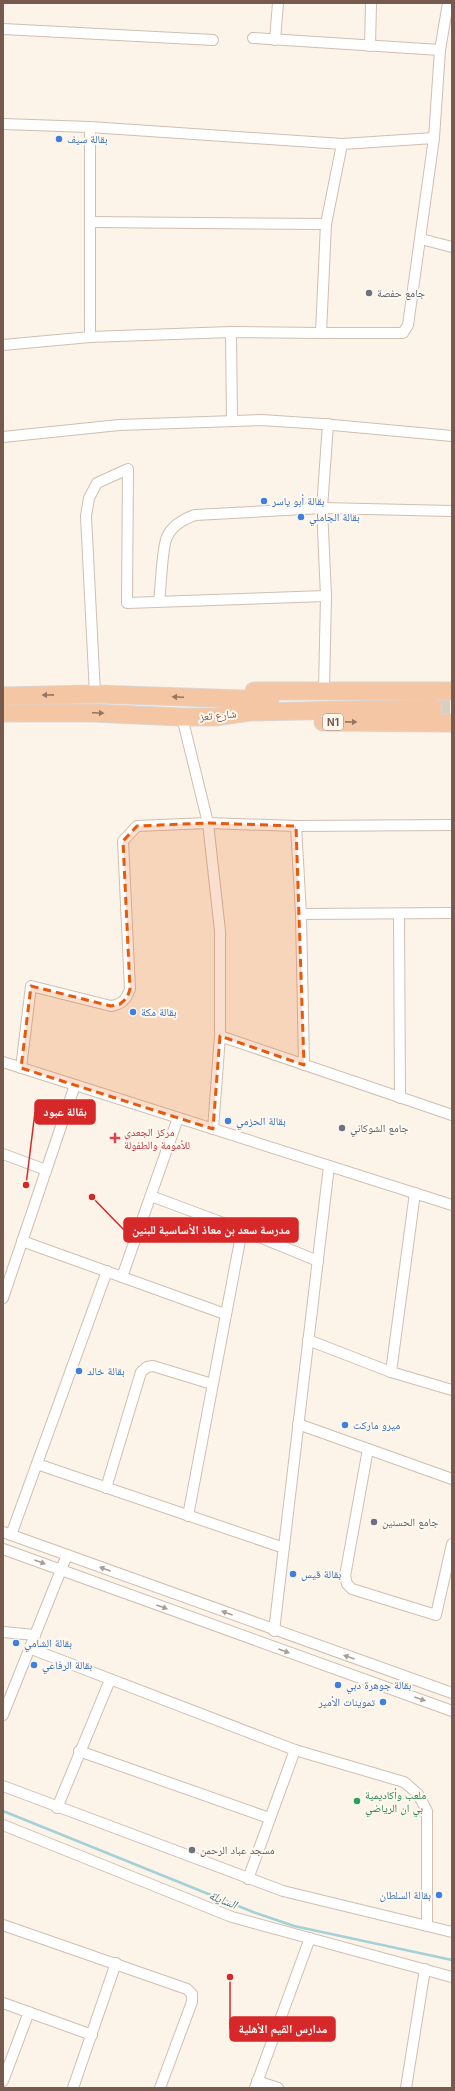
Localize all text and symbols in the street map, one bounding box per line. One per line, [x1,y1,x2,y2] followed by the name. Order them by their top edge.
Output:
[67,132,108,146] place label: بقالة سيف
[54,134,64,144] marker: بقالة سيف
[377,286,425,300] place label: جامع حفصة
[364,288,374,298] marker: جامع حفصة
[271,494,325,508] place label: بقالة أبو ياسر
[259,496,269,506] marker: بقالة أبو ياسر
[309,510,360,526] place label: بقالة الجاملي
[296,512,306,522] marker: بقالة الجاملي
[41,692,54,698] one-way arrow
[171,694,184,700] one-way arrow
[198,706,237,724] street label: شارع تعز
[92,710,104,717] one-way arrow
[323,714,343,730] road number: N1
[345,719,358,725] one-way arrow
[141,1005,177,1019] place label: بقالة مكة
[128,1007,138,1017] marker: بقالة مكة
[35,1100,95,1124] callout: بقالة عبود
[43,1104,87,1119] text: بقالة عبود
[236,1114,286,1130] place label: بقالة الحزمي
[223,1116,233,1126] marker: بقالة الحزمي
[350,1121,408,1137] place label: جامع الشوكاني
[337,1123,347,1133] marker: جامع الشوكاني
[124,1125,190,1152] place label: مركز الجعدي للأمومة والطفولة
[109,1132,121,1144] marker: مركز الجعدي للأمومة والطفولة
[124,1218,298,1242] callout: مدرسة سعد بن معاذ الأساسية للبنين
[132,1222,290,1238] text: مدرسة سعد بن معاذ الأساسية للبنين
[87,1364,125,1378] place label: بقالة خالد
[74,1366,84,1376] marker: بقالة خالد
[353,1418,400,1432] place label: ميرو ماركت
[340,1420,350,1430] marker: ميرو ماركت
[382,1515,438,1529] place label: جامع الحسنين
[369,1517,379,1527] marker: جامع الحسنين
[34,1560,46,1566] one-way arrow
[98,1565,110,1571] one-way arrow
[301,1567,341,1581] place label: بقالة قيس
[288,1569,298,1579] marker: بقالة قيس
[156,1604,168,1610] one-way arrow
[220,1610,232,1616] one-way arrow
[24,1636,72,1652] place label: بقالة الشامي
[11,1638,21,1648] marker: بقالة الشامي
[278,1649,290,1655] one-way arrow
[343,1654,355,1660] one-way arrow
[42,1658,92,1674] place label: بقالة الرفاعي
[29,1660,39,1670] marker: بقالة الرفاعي
[346,1678,411,1694] place label: بقالة جوهرة دبي
[333,1680,343,1690] marker: بقالة جوهرة دبي
[317,1695,376,1709] place label: تموينات الأمير
[378,1697,388,1707] marker: تموينات الأمير
[414,1697,426,1703] one-way arrow
[365,1788,426,1817] place label: ملعب وأكاديمية بي ان الرياضي
[352,1796,362,1806] marker: ملعب وأكاديمية بي ان الرياضي
[200,1843,275,1857] place label: مسجد عباد الرحمن
[187,1845,197,1855] marker: مسجد عباد الرحمن
[207,1887,240,1913] water label: السايلة
[379,1888,431,1902] place label: بقالة السلطان
[434,1890,444,1900] marker: بقالة السلطان
[230,2017,335,2041] callout: مدارس القيم الأهلية
[239,2021,328,2037] text: مدارس القيم الأهلية

